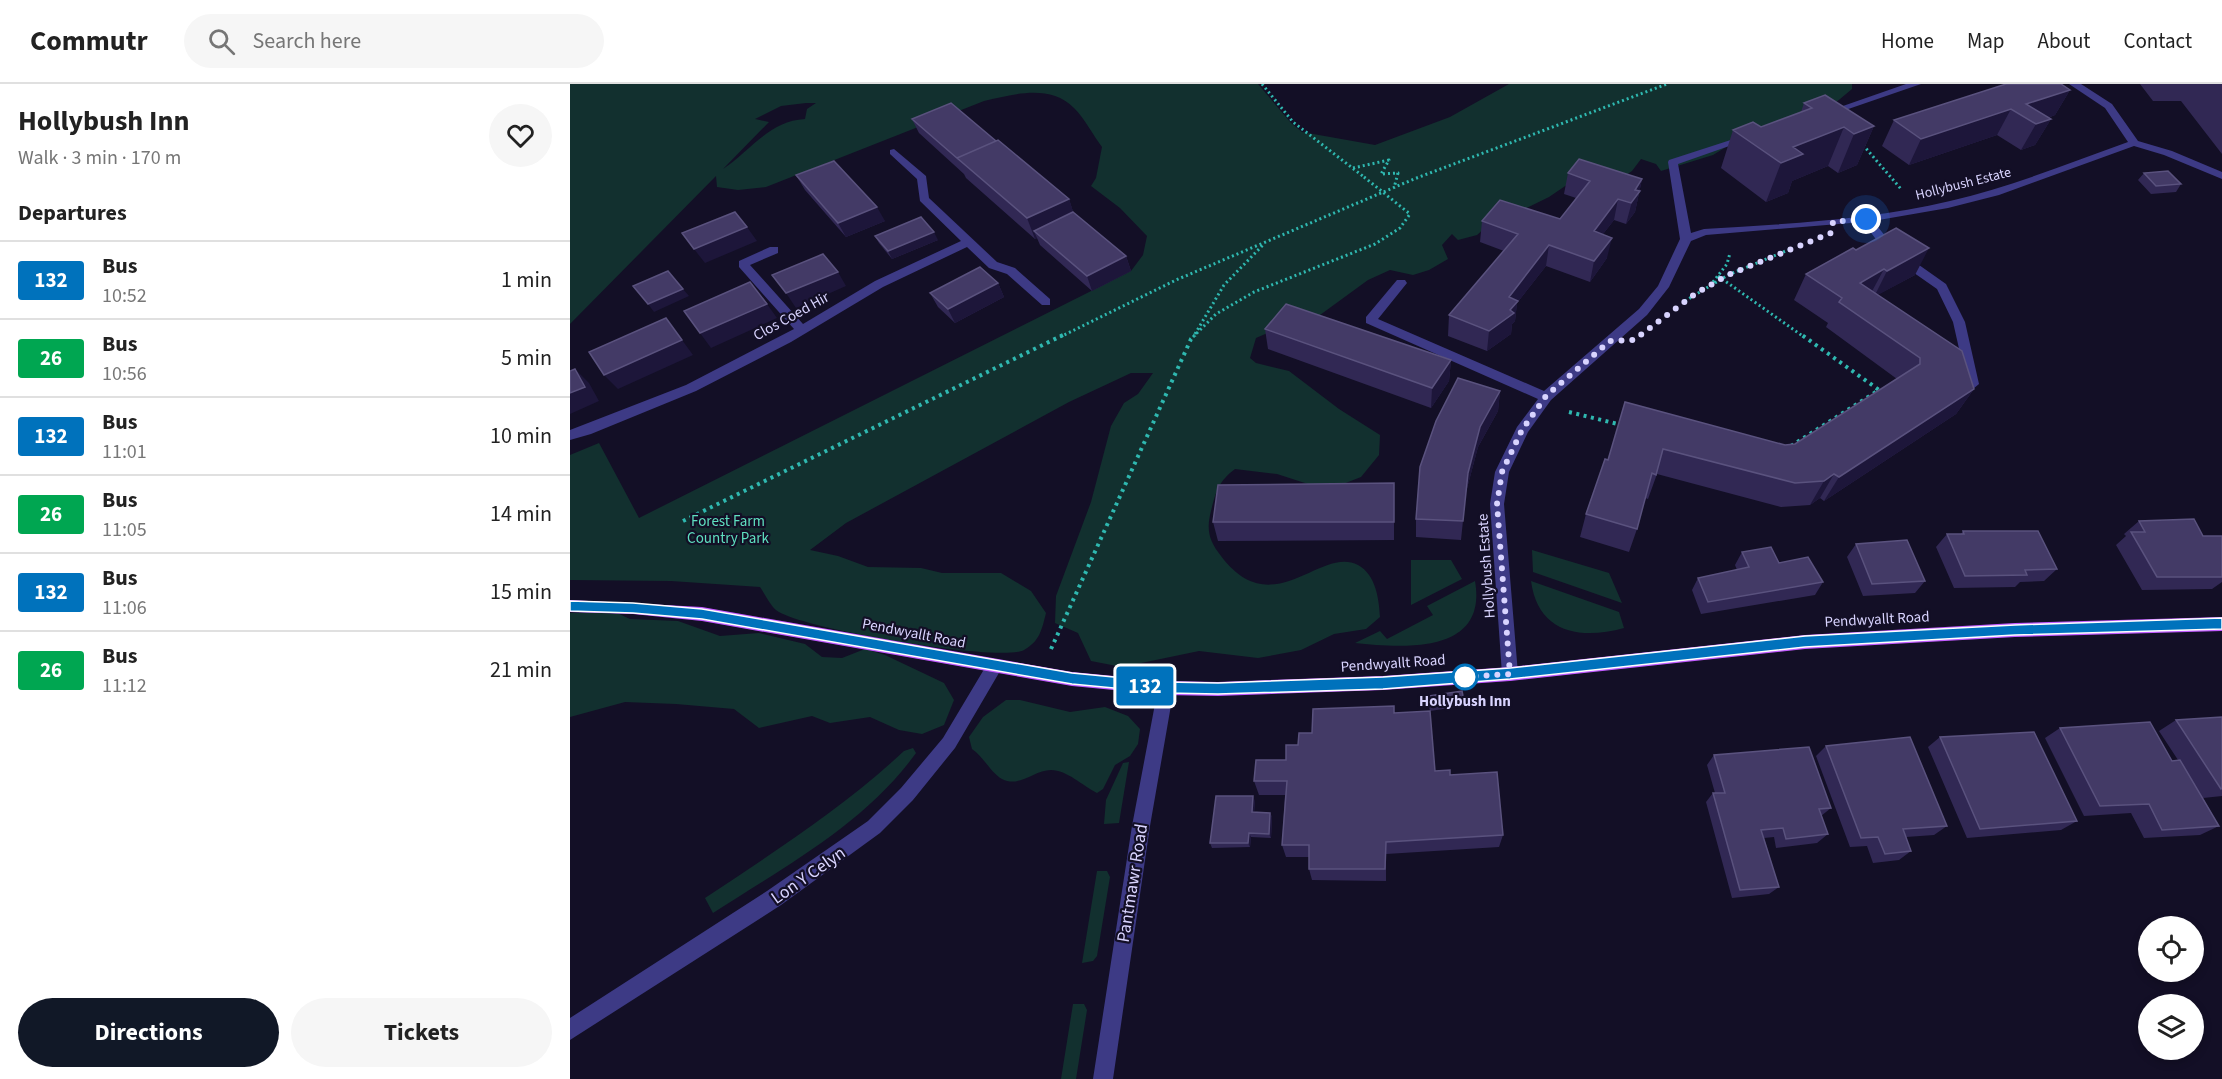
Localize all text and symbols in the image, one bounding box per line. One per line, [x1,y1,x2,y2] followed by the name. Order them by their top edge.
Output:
[184,14,604,68] search box
[30,21,148,61] text: Commutr
[205,25,238,58] icon: search
[253,25,361,57] text: Search here
[1881,26,1934,56] text: Home
[1967,26,2005,56] text: Map
[2038,26,2090,56] text: About
[2123,26,2192,56] text: Contact
[18,101,189,141] text: Hollybush Inn
[489,104,552,167] button: heart
[18,144,181,172] text: Walk · 3 min · 170 m
[1913,162,2013,206] street label: Hollybush Estate
[18,197,127,229] text: Departures
[1851,204,1881,234] your location
[102,250,138,282] text: Bus
[501,264,552,296] text: 1 min
[34,265,68,295] text: 132
[102,282,147,310] text: 10:52
[749,287,834,346] street label: Clos Coed Hir
[102,328,138,360] text: Bus
[501,342,552,374] text: 5 min
[40,343,62,373] text: 26
[102,360,147,388] text: 10:56
[102,406,138,438] text: Bus
[490,420,552,452] text: 10 min
[34,421,68,451] text: 132
[102,438,147,466] text: 11:01
[102,484,138,516] text: Bus
[490,498,552,530] text: 14 min
[40,499,62,529] text: 26
[687,511,769,549] park label: Forest Farm Country Park
[1472,513,1501,619] street label: Hollybush Estate
[102,516,147,544] text: 11:05
[102,562,138,594] text: Bus
[490,576,552,608] text: 15 min
[34,577,68,607] text: 132
[102,594,147,622] text: 11:06
[1824,606,1930,633] street label: Pendwyallt Road
[860,613,967,654] street label: Pendwyallt Road
[102,640,138,672] text: Bus
[1340,649,1446,678] street label: Pendwyallt Road
[490,654,552,686] text: 21 min
[40,655,62,685] text: 26
[1452,664,1478,690] marker: Hollybush Inn
[1110,666,1180,706] line badge: 132
[1128,671,1162,701] text: 132
[102,672,147,700] text: 11:12
[1419,691,1511,712] place label: Hollybush Inn
[1111,822,1154,944] street label: Pantmawr Road
[766,841,851,910] street label: Lon Y Celyn
[2138,916,2204,1060] map controls
[2138,916,2204,982] button: locate
[2138,994,2204,1060] button: layers
[18,998,279,1067] button: Directions
[291,998,552,1067] button: Tickets

